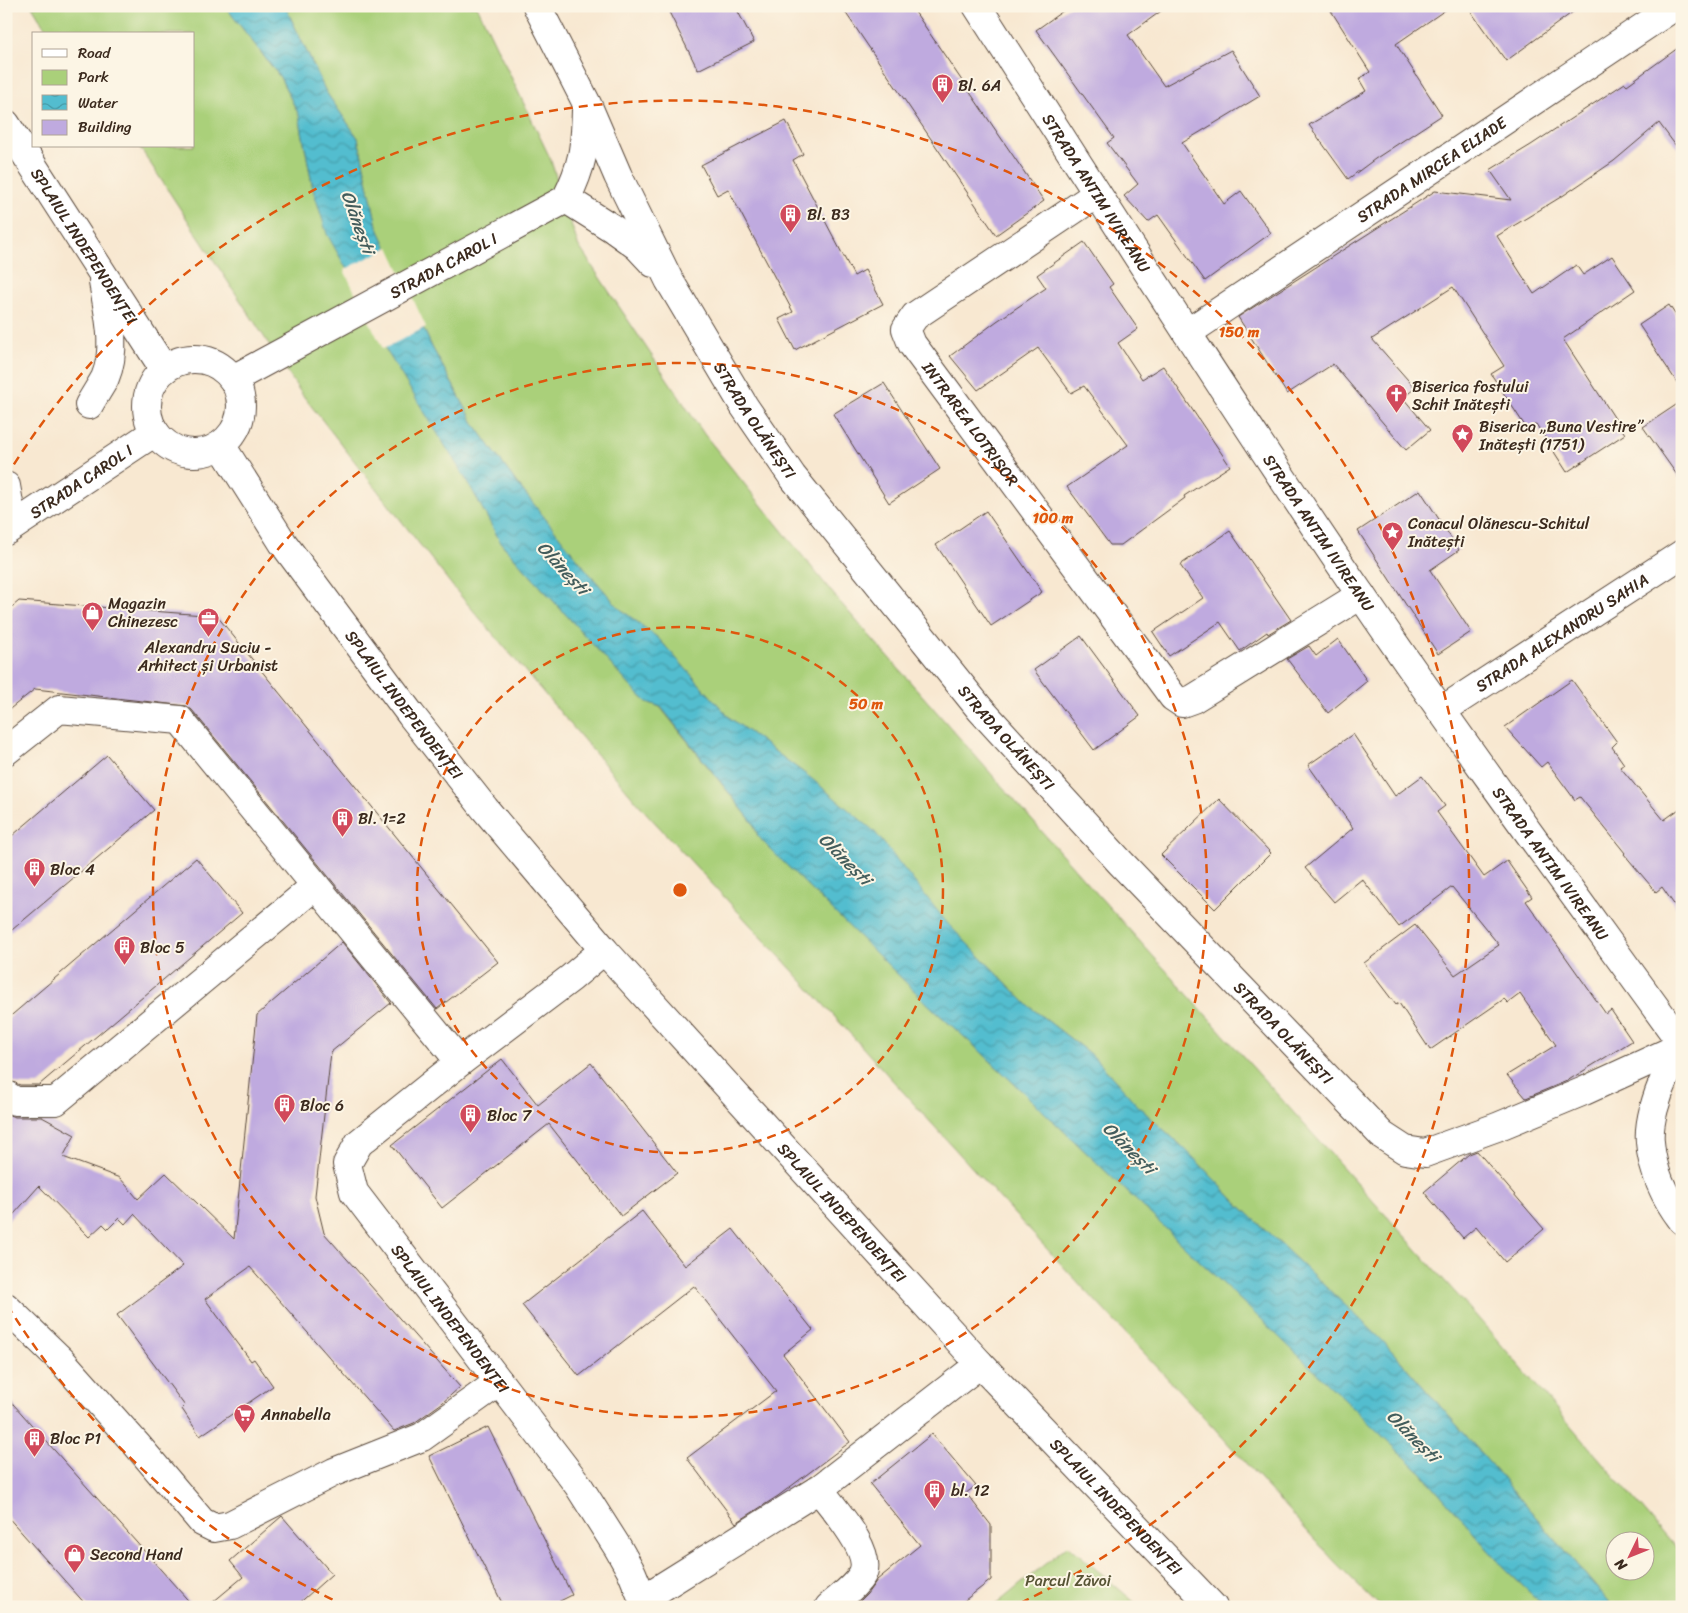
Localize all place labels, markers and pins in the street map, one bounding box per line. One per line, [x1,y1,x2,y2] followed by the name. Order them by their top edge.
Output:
[958,71,1001,100] place label: Bl. 6A
[930,73,954,104] building icon: Bl. 6A
[807,200,850,229] place label: Bl. B3
[779,202,803,233] building icon: Bl. B3
[1412,372,1529,419] place label: Biserica fostului Schit Inătești
[1384,383,1408,414] church icon: Biserica fostului Schit Inătești
[1478,412,1644,459] place label: Biserica „Buna Vestire” Inătești (1751)
[1451,423,1475,454] place icon: Biserica „Buna Vestire” Inătești (1751)
[1407,509,1590,556] place label: Conacul Olănescu-Schitul Inătești
[1380,520,1404,551] place icon: Conacul Olănescu-Schitul Inătești
[108,589,178,636] place label: Magazin Chinezesc
[80,600,104,631] shop icon: Magazin Chinezesc
[196,606,220,637] office icon: Alexandru Suciu - Arhitect și Urbanist
[137,633,278,680] place label: Alexandru Suciu - Arhitect și Urbanist
[358,804,406,833] place label: Bl. 1=2
[330,806,354,837] building icon: Bl. 1=2
[50,855,95,884] place label: Bloc 4
[22,857,46,888] building icon: Bloc 4
[671,881,689,899] centre of rings
[140,933,185,962] place label: Bloc 5
[112,935,136,966] building icon: Bloc 5
[300,1091,344,1120] place label: Bloc 6
[272,1093,296,1124] building icon: Bloc 6
[487,1101,532,1130] place label: Bloc 7
[459,1103,483,1134] building icon: Bloc 7
[260,1400,331,1429] place label: Annabella
[233,1402,257,1433] supermarket icon: Annabella
[50,1424,101,1453] place label: Bloc P1
[22,1426,46,1457] building icon: Bloc P1
[951,1476,989,1505] place label: bl. 12
[923,1478,947,1509] building icon: bl. 12
[90,1540,184,1569] place label: Second Hand
[62,1542,86,1573] shop icon: Second Hand

